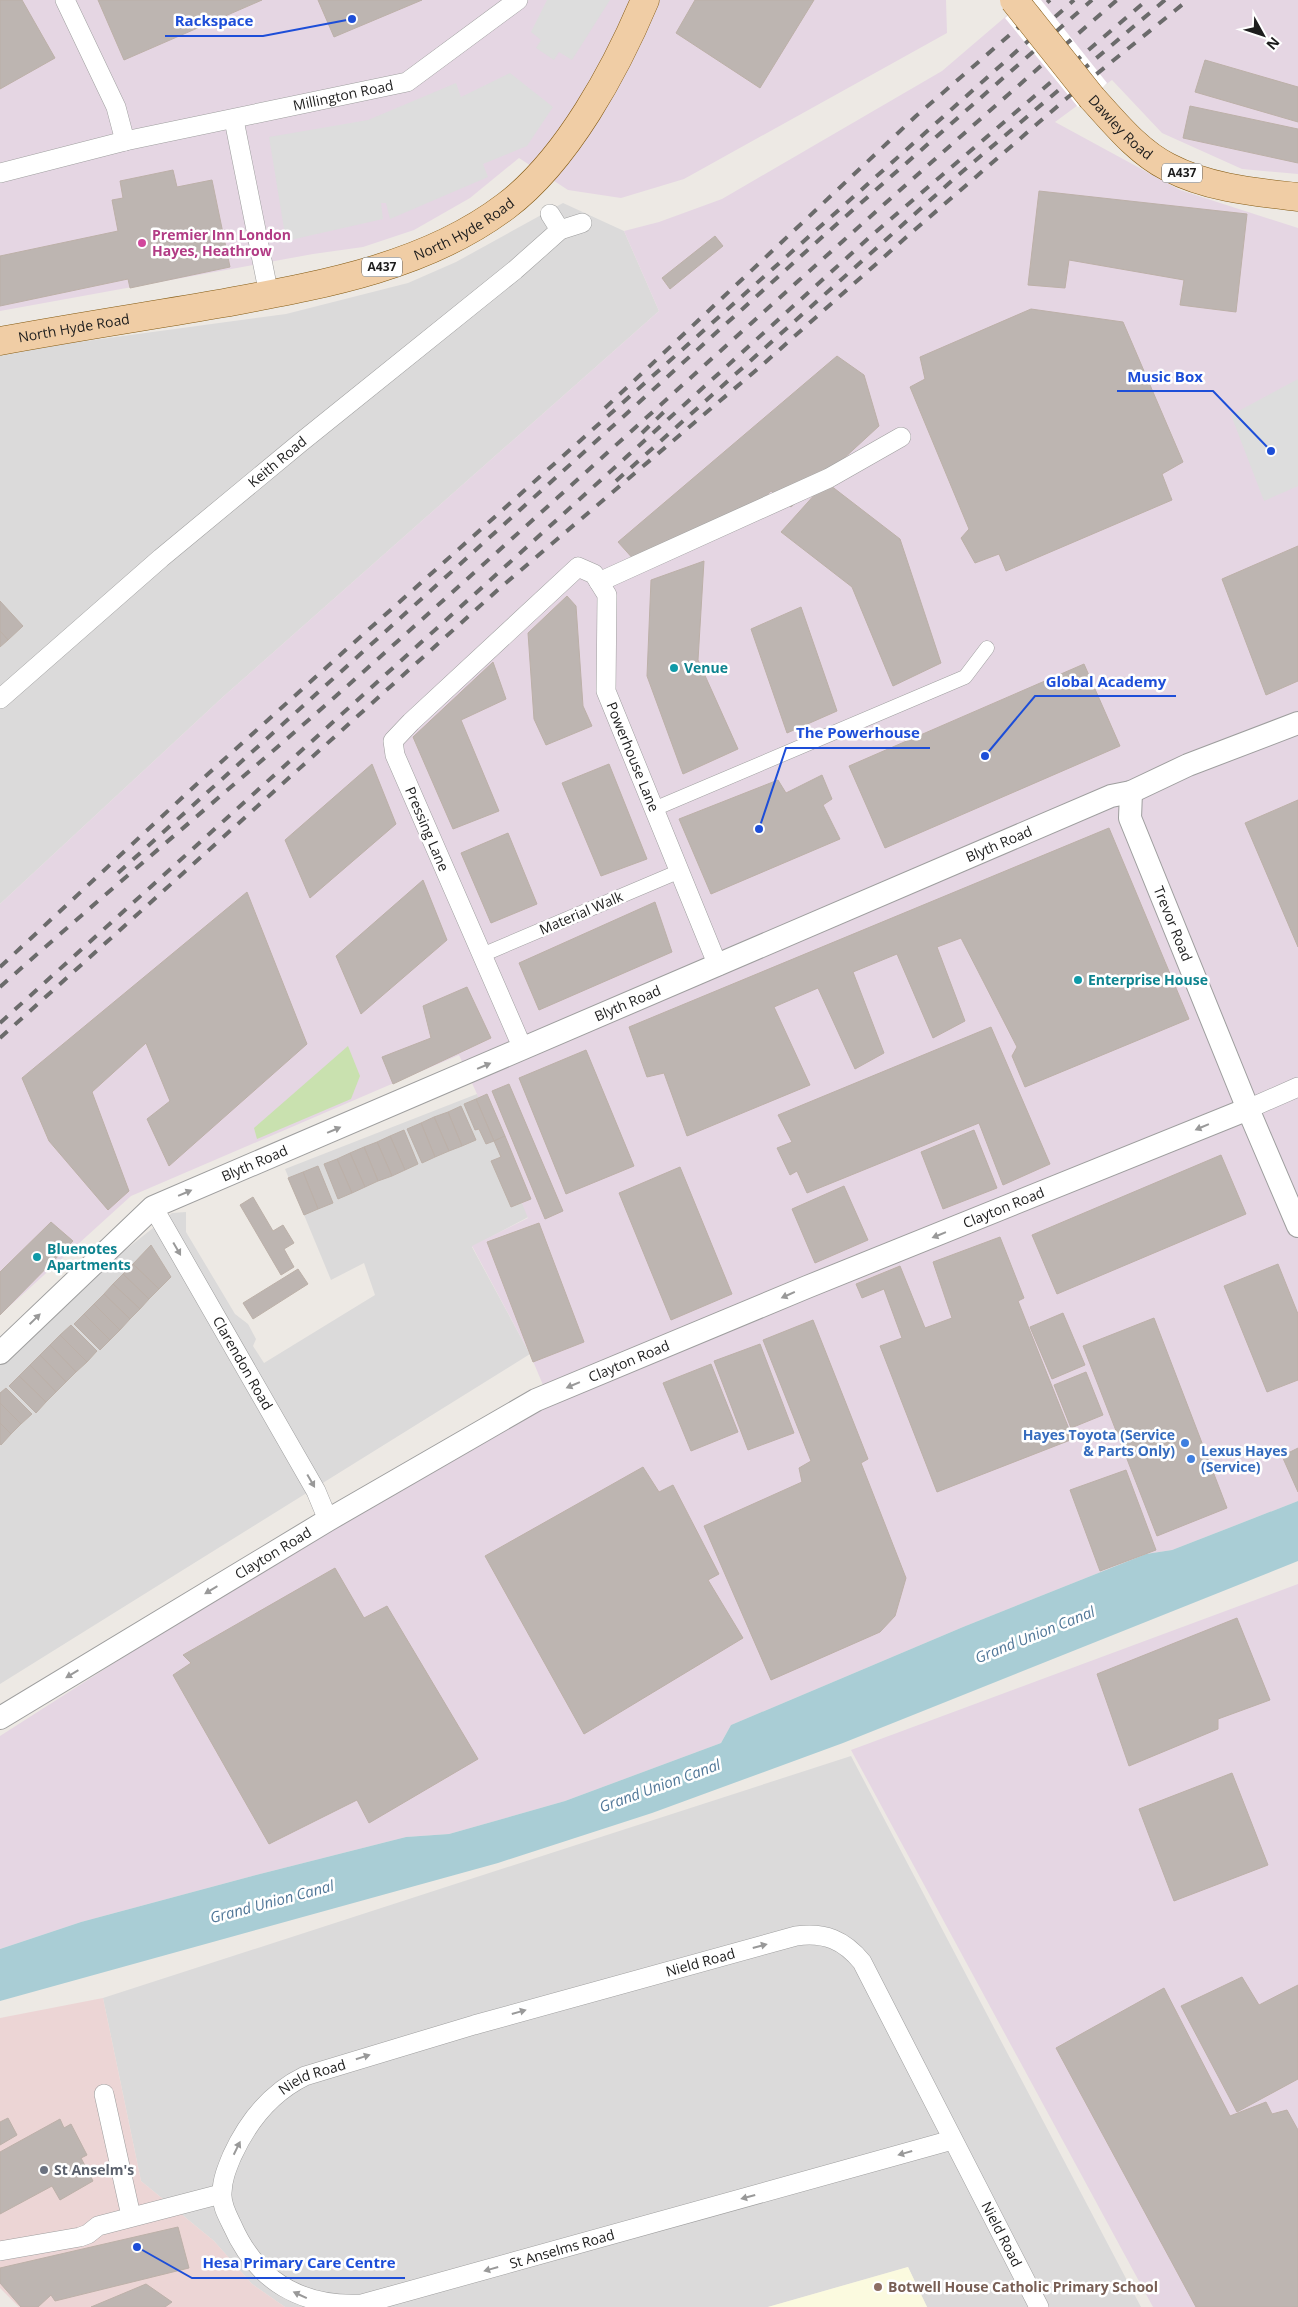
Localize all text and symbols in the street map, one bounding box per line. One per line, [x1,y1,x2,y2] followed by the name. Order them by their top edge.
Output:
[165,6,263,36] callout: Rackspace
[175,10,253,30] text: Rackspace
[1238,10,1288,60] north arrow
[1262,33,1284,54] text: N
[291,75,395,115] street label: Millington Road
[1085,90,1157,164] street label: Dawley Road
[1162,164,1202,182] road number: A437
[411,193,518,264] street label: North Hyde Road
[152,225,291,260] place label: Premier Inn London Hayes, Heathrow
[136,237,148,249] marker: Premier Inn London Hayes, Heathrow
[362,258,402,276] road number: A437
[17,309,131,346] street label: North Hyde Road
[1117,361,1213,391] callout: Music Box
[1127,366,1203,386] text: Music Box
[244,432,310,491] street label: Keith Road
[684,658,728,677] place label: Venue
[668,662,680,674] marker: Venue
[1035,666,1176,696] callout: Global Academy
[1046,671,1167,691] text: Global Academy
[602,699,664,814] street label: Powerhouse Lane
[786,718,930,748] callout: The Powerhouse
[796,722,920,742] text: The Powerhouse
[401,784,454,874] street label: Pressing Lane
[963,821,1035,866] street label: Blyth Road
[1150,883,1197,964] street label: Trevor Road
[536,886,626,939] street label: Material Walk
[1088,970,1208,989] place label: Enterprise House
[1072,974,1084,986] marker: Enterprise House
[591,980,664,1025] street label: Blyth Road
[477,1062,491,1070] one-way arrow
[1195,1123,1209,1131] one-way arrow
[327,1125,341,1133] one-way arrow
[218,1140,290,1186] street label: Blyth Road
[960,1182,1047,1232] street label: Clayton Road
[178,1189,192,1197] one-way arrow
[931,1231,946,1239] one-way arrow
[47,1239,131,1274] place label: Bluenotes Apartments
[173,1242,181,1257] one-way arrow
[31,1251,43,1263] marker: Bluenotes Apartments
[781,1292,795,1300] one-way arrow
[29,1313,41,1325] one-way arrow
[209,1313,277,1413] street label: Clarendon Road
[585,1335,672,1386] street label: Clayton Road
[566,1381,580,1389] one-way arrow
[1023,1425,1175,1460] place label: Hayes Toyota (Service & Parts Only)
[1179,1437,1191,1449] marker: Hayes Toyota (Service & Parts Only)
[1201,1441,1287,1476] place label: Lexus Hayes (Service)
[1185,1453,1197,1465] marker: Lexus Hayes (Service)
[306,1475,315,1488] one-way arrow
[231,1522,315,1583] street label: Clayton Road
[205,1586,218,1595] one-way arrow
[972,1600,1099,1667] water label: Grand Union Canal
[66,1670,79,1679] one-way arrow
[596,1753,724,1816] water label: Grand Union Canal
[208,1875,337,1927] water label: Grand Union Canal
[752,1942,768,1950] one-way arrow
[663,1943,737,1981] street label: Nield Road
[511,2008,526,2016] one-way arrow
[355,2053,370,2061] one-way arrow
[274,2054,348,2099] street label: Nield Road
[233,2141,241,2155] one-way arrow
[897,2149,912,2157] one-way arrow
[54,2160,134,2179] place label: St Anselm's
[38,2164,50,2176] marker: St Anselm's
[741,2193,756,2201] one-way arrow
[977,2198,1027,2270] street label: Nield Road
[507,2224,617,2273] street label: St Anselms Road
[192,2248,405,2278] callout: Hesa Primary Care Centre
[202,2252,396,2272] text: Hesa Primary Care Centre
[483,2265,498,2273] one-way arrow
[888,2277,1158,2296] place label: Botwell House Catholic Primary School
[872,2281,884,2293] marker: Botwell House Catholic Primary School
[292,2291,307,2299] one-way arrow

